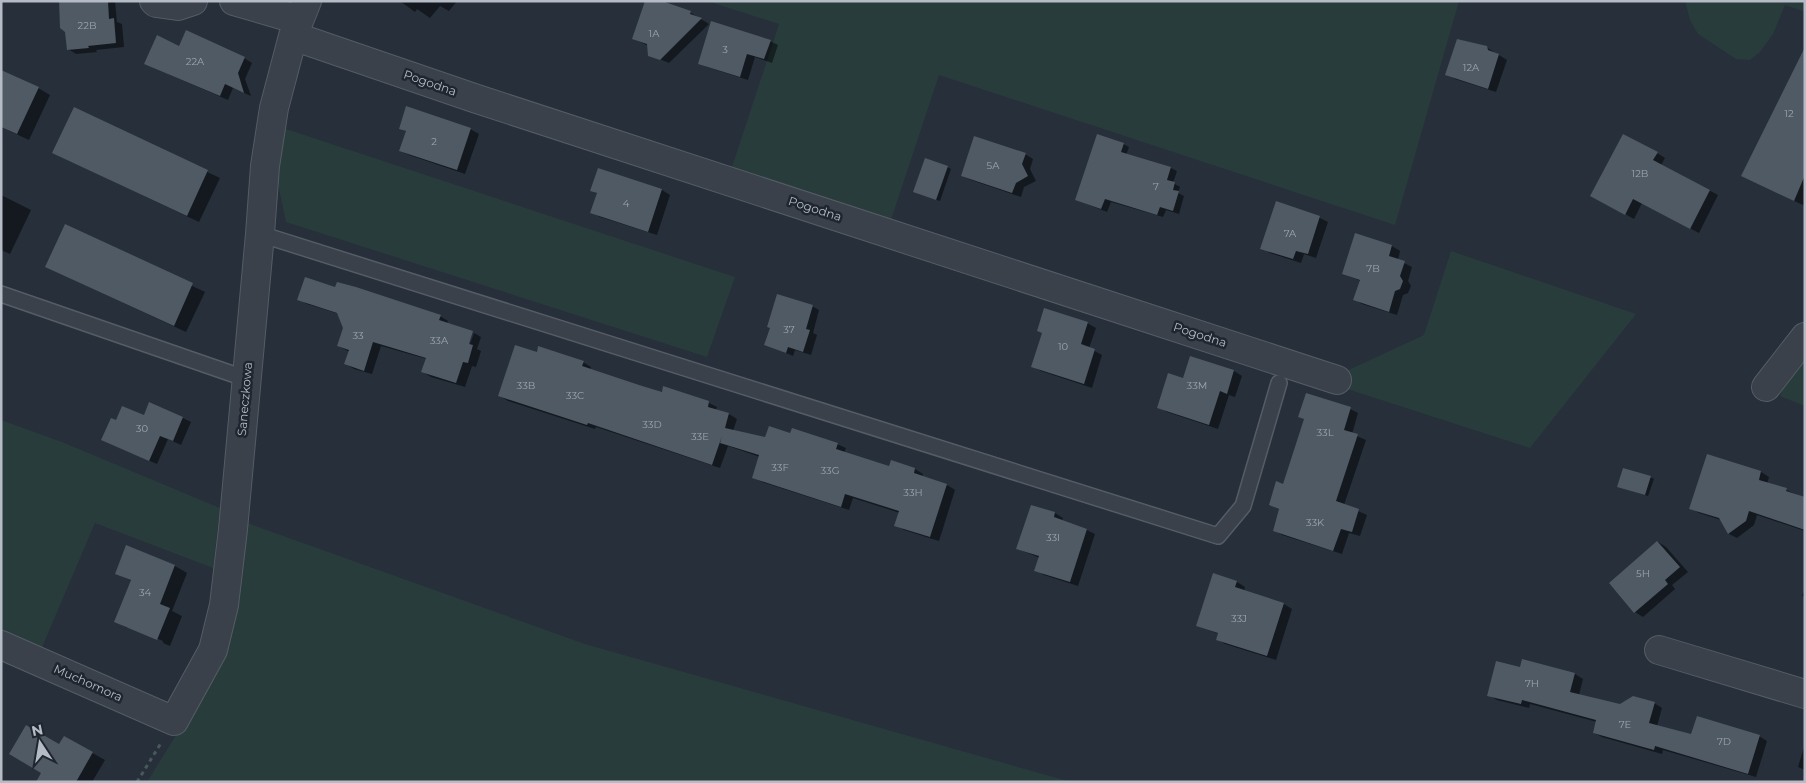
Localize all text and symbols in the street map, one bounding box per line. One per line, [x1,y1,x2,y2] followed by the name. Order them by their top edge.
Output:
[78,19,96,32] house number: 22B
[649,27,660,40] house number: 1A
[722,43,728,56] house number: 3
[186,55,205,68] house number: 22A
[1463,61,1480,74] house number: 12A
[402,66,459,99] street label: Pogodna
[1784,107,1794,120] house number: 12
[431,135,437,148] house number: 2
[987,159,1000,172] house number: 5A
[1632,167,1648,180] house number: 12B
[1153,180,1159,193] house number: 7
[787,193,844,224] street label: Pogodna
[623,197,630,210] house number: 4
[1284,227,1297,240] house number: 7A
[1366,262,1380,275] house number: 7B
[1172,319,1229,350] street label: Pogodna
[783,323,795,336] house number: 37
[352,329,364,342] house number: 33
[430,334,449,347] house number: 33A
[1058,340,1068,353] house number: 10
[234,361,255,437] street label: Saneczkowa
[517,379,535,392] house number: 33B
[1187,379,1207,392] house number: 33M
[566,389,584,402] house number: 33C
[642,418,662,431] house number: 33D
[136,422,149,435] house number: 30
[1316,426,1334,439] house number: 33L
[691,430,709,443] house number: 33E
[771,461,789,474] house number: 33F
[821,464,839,477] house number: 33G
[903,486,923,499] house number: 33H
[1306,516,1325,529] house number: 33K
[1046,531,1060,544] house number: 33I
[1636,567,1650,580] house number: 5H
[139,586,152,599] house number: 34
[1231,612,1247,625] house number: 33J
[52,661,125,704] street label: Muchomora
[1525,677,1539,690] house number: 7H
[15,718,65,768] north arrow
[1619,718,1632,731] house number: 7E
[30,720,45,740] text: N
[1717,735,1731,748] house number: 7D

